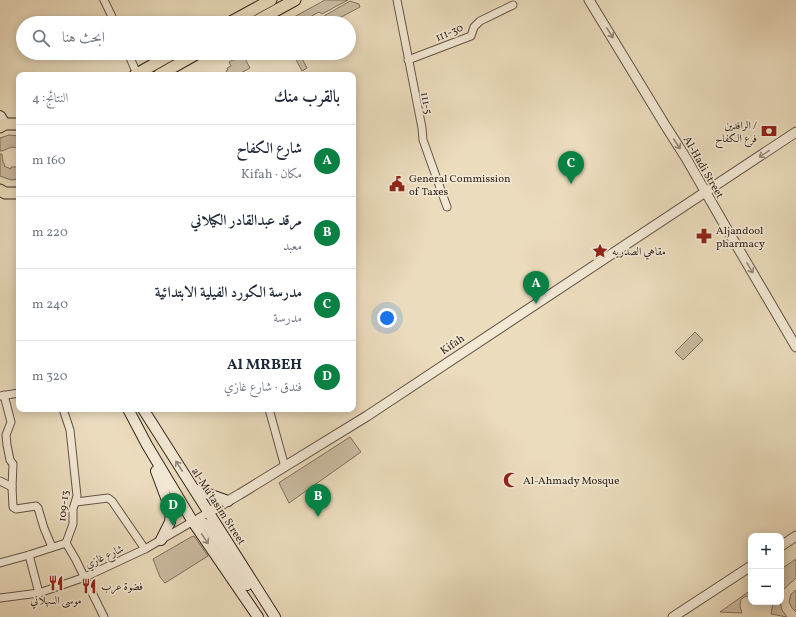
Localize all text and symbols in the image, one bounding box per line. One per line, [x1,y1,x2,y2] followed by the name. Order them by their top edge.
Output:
[16,16,356,60] search box
[433,21,466,46] street label: 111-30
[30,27,52,49] icon: search
[606,27,614,39] one-way arrow
[62,28,105,49] text: ابحث هنا
[274,86,340,109] text: بالقرب منك
[32,90,68,108] text: النتائج: 4
[416,91,435,116] street label: 111-5
[715,119,757,149] place label: الرافدين / فرع الكفاح
[760,122,778,140] bank icon: الرافدين / فرع الكفاح
[679,134,727,202] street label: Al-Hadi Street
[673,138,681,149] one-way arrow
[236,139,302,160] text: شارع الكفاح
[758,150,770,158] one-way arrow
[558,151,584,184] pin: C
[32,152,66,170] text: 160 m
[322,152,332,170] text: A
[241,166,302,184] text: مكان · Kifah
[409,172,511,200] place label: General Commission of Taxes
[388,175,406,193] public building icon: General Commission of Taxes
[191,211,302,232] text: مرقد عبدالقادر الكيلاني
[32,224,68,242] text: 220 m
[323,224,331,242] text: B
[716,224,765,252] place label: Aljandool pharmacy
[695,227,713,245] pharmacy icon: Aljandool pharmacy
[283,238,302,256] text: معبد
[591,242,609,260] place icon: مقاهي الصدريه
[612,245,666,260] place label: مقاهي الصدريه
[746,262,754,273] one-way arrow
[523,271,549,304] pin: A
[155,283,302,304] text: مدرسة الكورد الفيلية الابتدائية
[32,296,68,314] text: 240 m
[323,296,331,314] text: C
[377,308,397,328] your location
[273,310,302,328] text: مدرسة
[438,331,468,359] street label: Kifah
[227,355,302,376] text: Al MRBEH
[32,368,67,386] text: 320 m
[322,368,332,386] text: D
[224,379,302,397] text: فندق · شارع غازي
[174,460,182,472] one-way arrow
[187,465,248,548] street label: al-Mu'tasim Street
[502,471,520,489] mosque icon: Al-Ahmady Mosque
[523,474,620,489] place label: Al-Ahmady Mosque
[305,484,331,517] pin: B
[55,489,74,523] street label: 109-13
[160,493,186,526] pin: D
[201,533,209,544] one-way arrow
[748,533,784,605] map controls
[748,533,784,569] button: +
[83,542,127,574] street label: شارع غازي
[748,569,784,605] button: −
[47,574,65,592] restaurant icon: موسى السهلاني
[80,577,98,595] restaurant icon: فضوة عرب
[101,580,143,595] place label: فضوة عرب
[30,594,82,609] place label: موسى السهلاني

